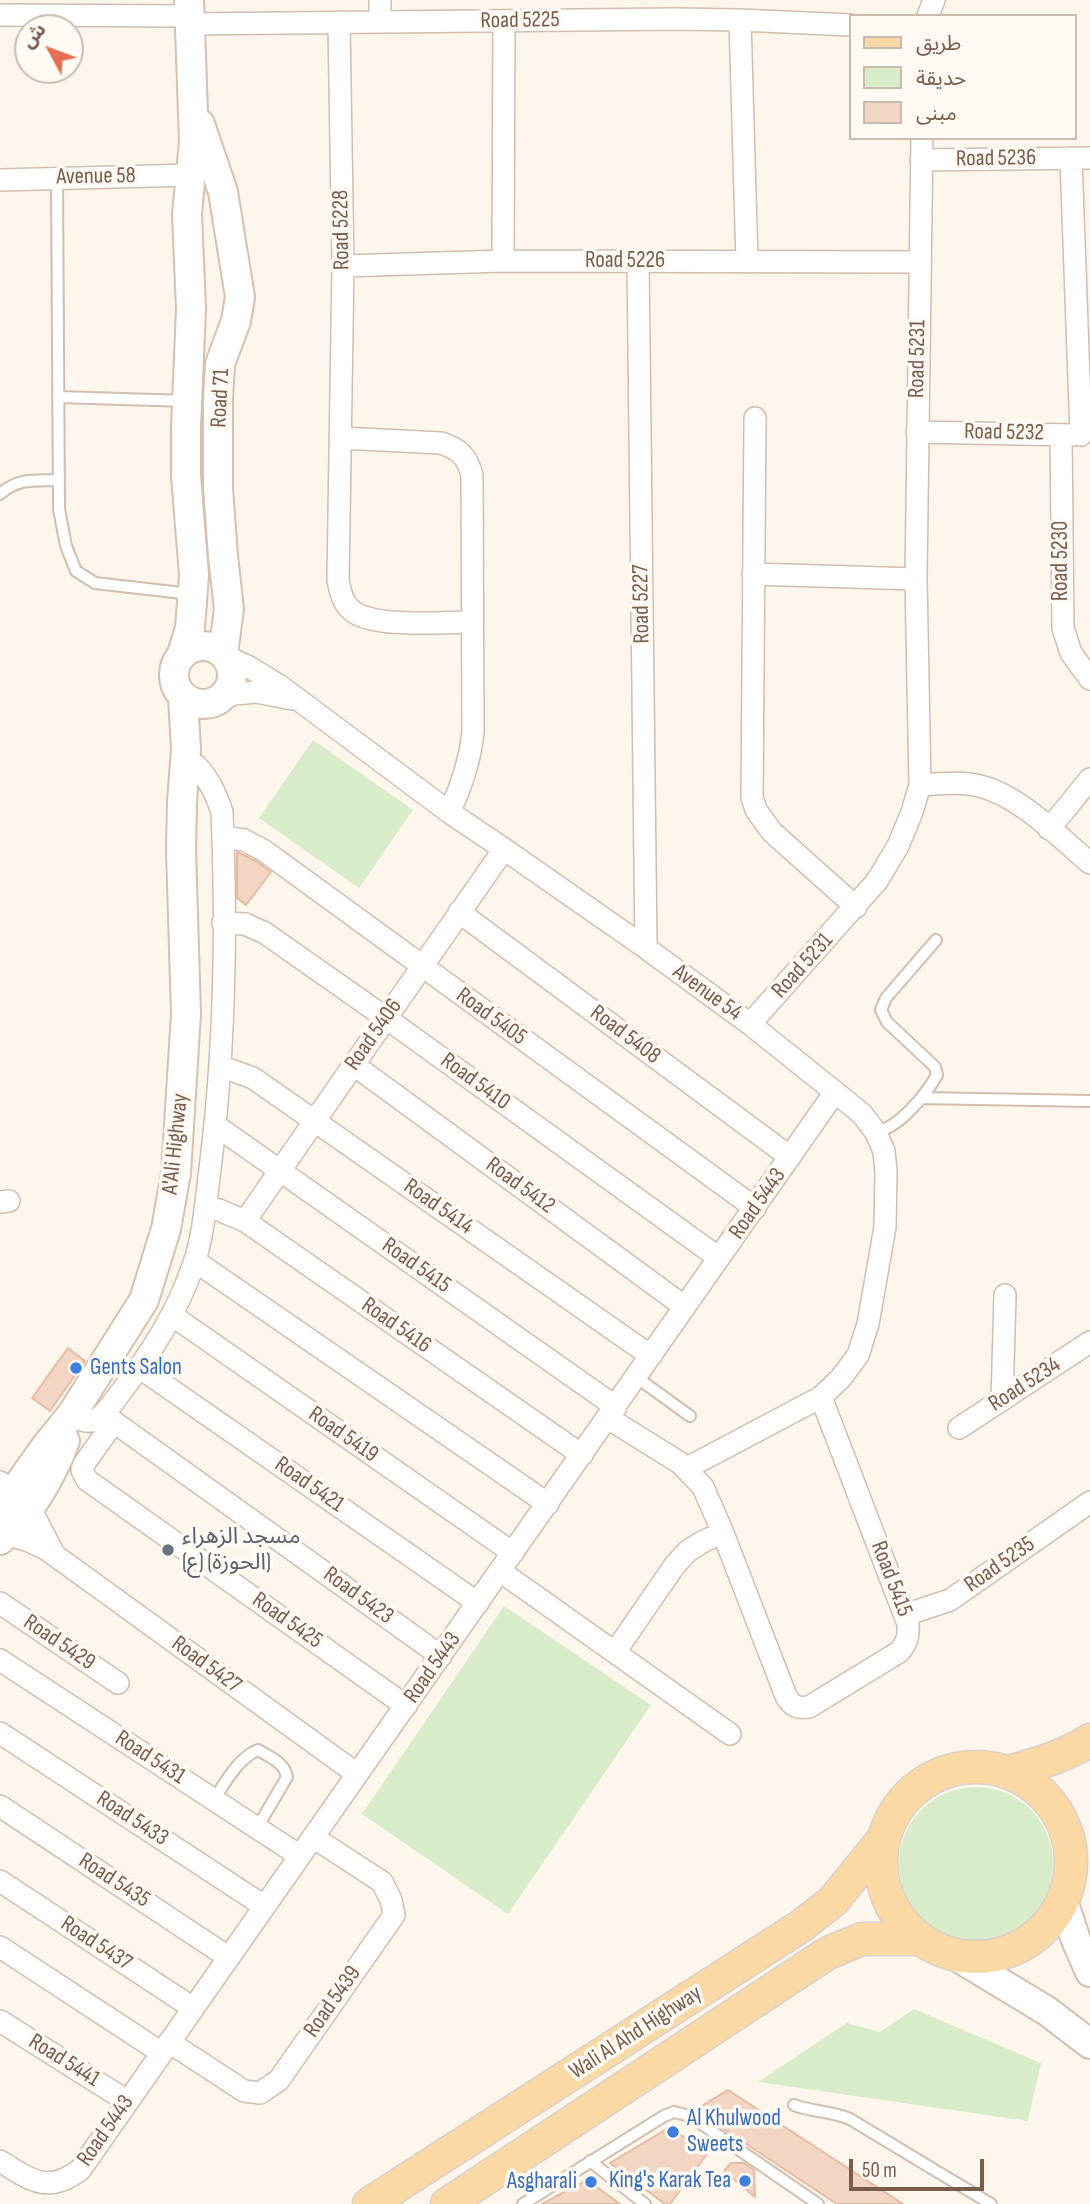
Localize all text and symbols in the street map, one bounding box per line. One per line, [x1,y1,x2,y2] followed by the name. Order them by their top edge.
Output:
[480,7,560,35] street label: Road 5225
[14,14,84,84] north arrow
[848,14,1076,140] legend
[17,19,52,54] text: ش
[916,31,961,56] text: طريق
[916,66,966,91] text: حديقة
[916,101,957,126] text: مبنى
[956,145,1036,173] street label: Road 5236
[56,163,136,191] street label: Avenue 58
[328,190,356,270] street label: Road 5228
[585,247,665,275] street label: Road 5226
[904,320,932,398] street label: Road 5231
[206,368,236,428] street label: Road 71
[964,419,1044,447] street label: Road 5232
[1047,521,1075,601] street label: Road 5230
[628,564,656,644] street label: Road 5227
[767,928,839,1004] street label: Road 5231
[667,959,747,1027] street label: Avenue 54
[450,982,532,1052] street label: Road 5405
[339,994,409,1076] street label: Road 5406
[584,1000,666,1070] street label: Road 5408
[435,1048,515,1116] street label: Road 5410
[157,1092,195,1196] street label: A'Ali Highway
[480,1152,560,1220] street label: Road 5412
[724,1163,792,1245] street label: Road 5443
[398,1173,478,1241] street label: Road 5414
[376,1232,456,1300] street label: Road 5415
[356,1292,436,1360] street label: Road 5416
[984,1352,1066,1418] street label: Road 5234
[90,1354,182,1382] place label: Gents Salon
[68,1360,84,1376] marker: Gents Salon
[303,1401,383,1469] street label: Road 5419
[269,1451,349,1519] street label: Road 5421
[182,1523,300,1577] place label: مسجد الزهراء (ع) (الحوزة)
[959,1531,1041,1599] street label: Road 5235
[864,1538,918,1620] street label: Road 5415
[160,1542,176,1558] marker: مسجد الزهراء (ع) (الحوزة)
[317,1561,399,1631] street label: Road 5423
[246,1587,328,1655] street label: Road 5425
[18,1609,100,1677] street label: Road 5429
[399,1627,467,1709] street label: Road 5443
[166,1630,246,1700] street label: Road 5427
[109,1725,191,1791] street label: Road 5431
[91,1786,173,1852] street label: Road 5433
[73,1848,155,1914] street label: Road 5435
[55,1911,137,1977] street label: Road 5437
[299,1961,367,2043] street label: Road 5439
[565,1980,707,2086] street label: Wali Al Ahd Highway
[23,2028,105,2094] street label: Road 5441
[72,2090,140,2172] street label: Road 5443
[687,2105,781,2159] place label: Al Khulwood Sweets
[665,2124,681,2140] marker: Al Khulwood Sweets
[852,2144,987,2188] scale bar
[862,2158,897,2183] text: 50 m
[609,2167,731,2195] place label: King's Karak Tea
[507,2168,577,2196] place label: Asgharali
[737,2173,753,2189] marker: King's Karak Tea
[583,2174,599,2190] marker: Asgharali

